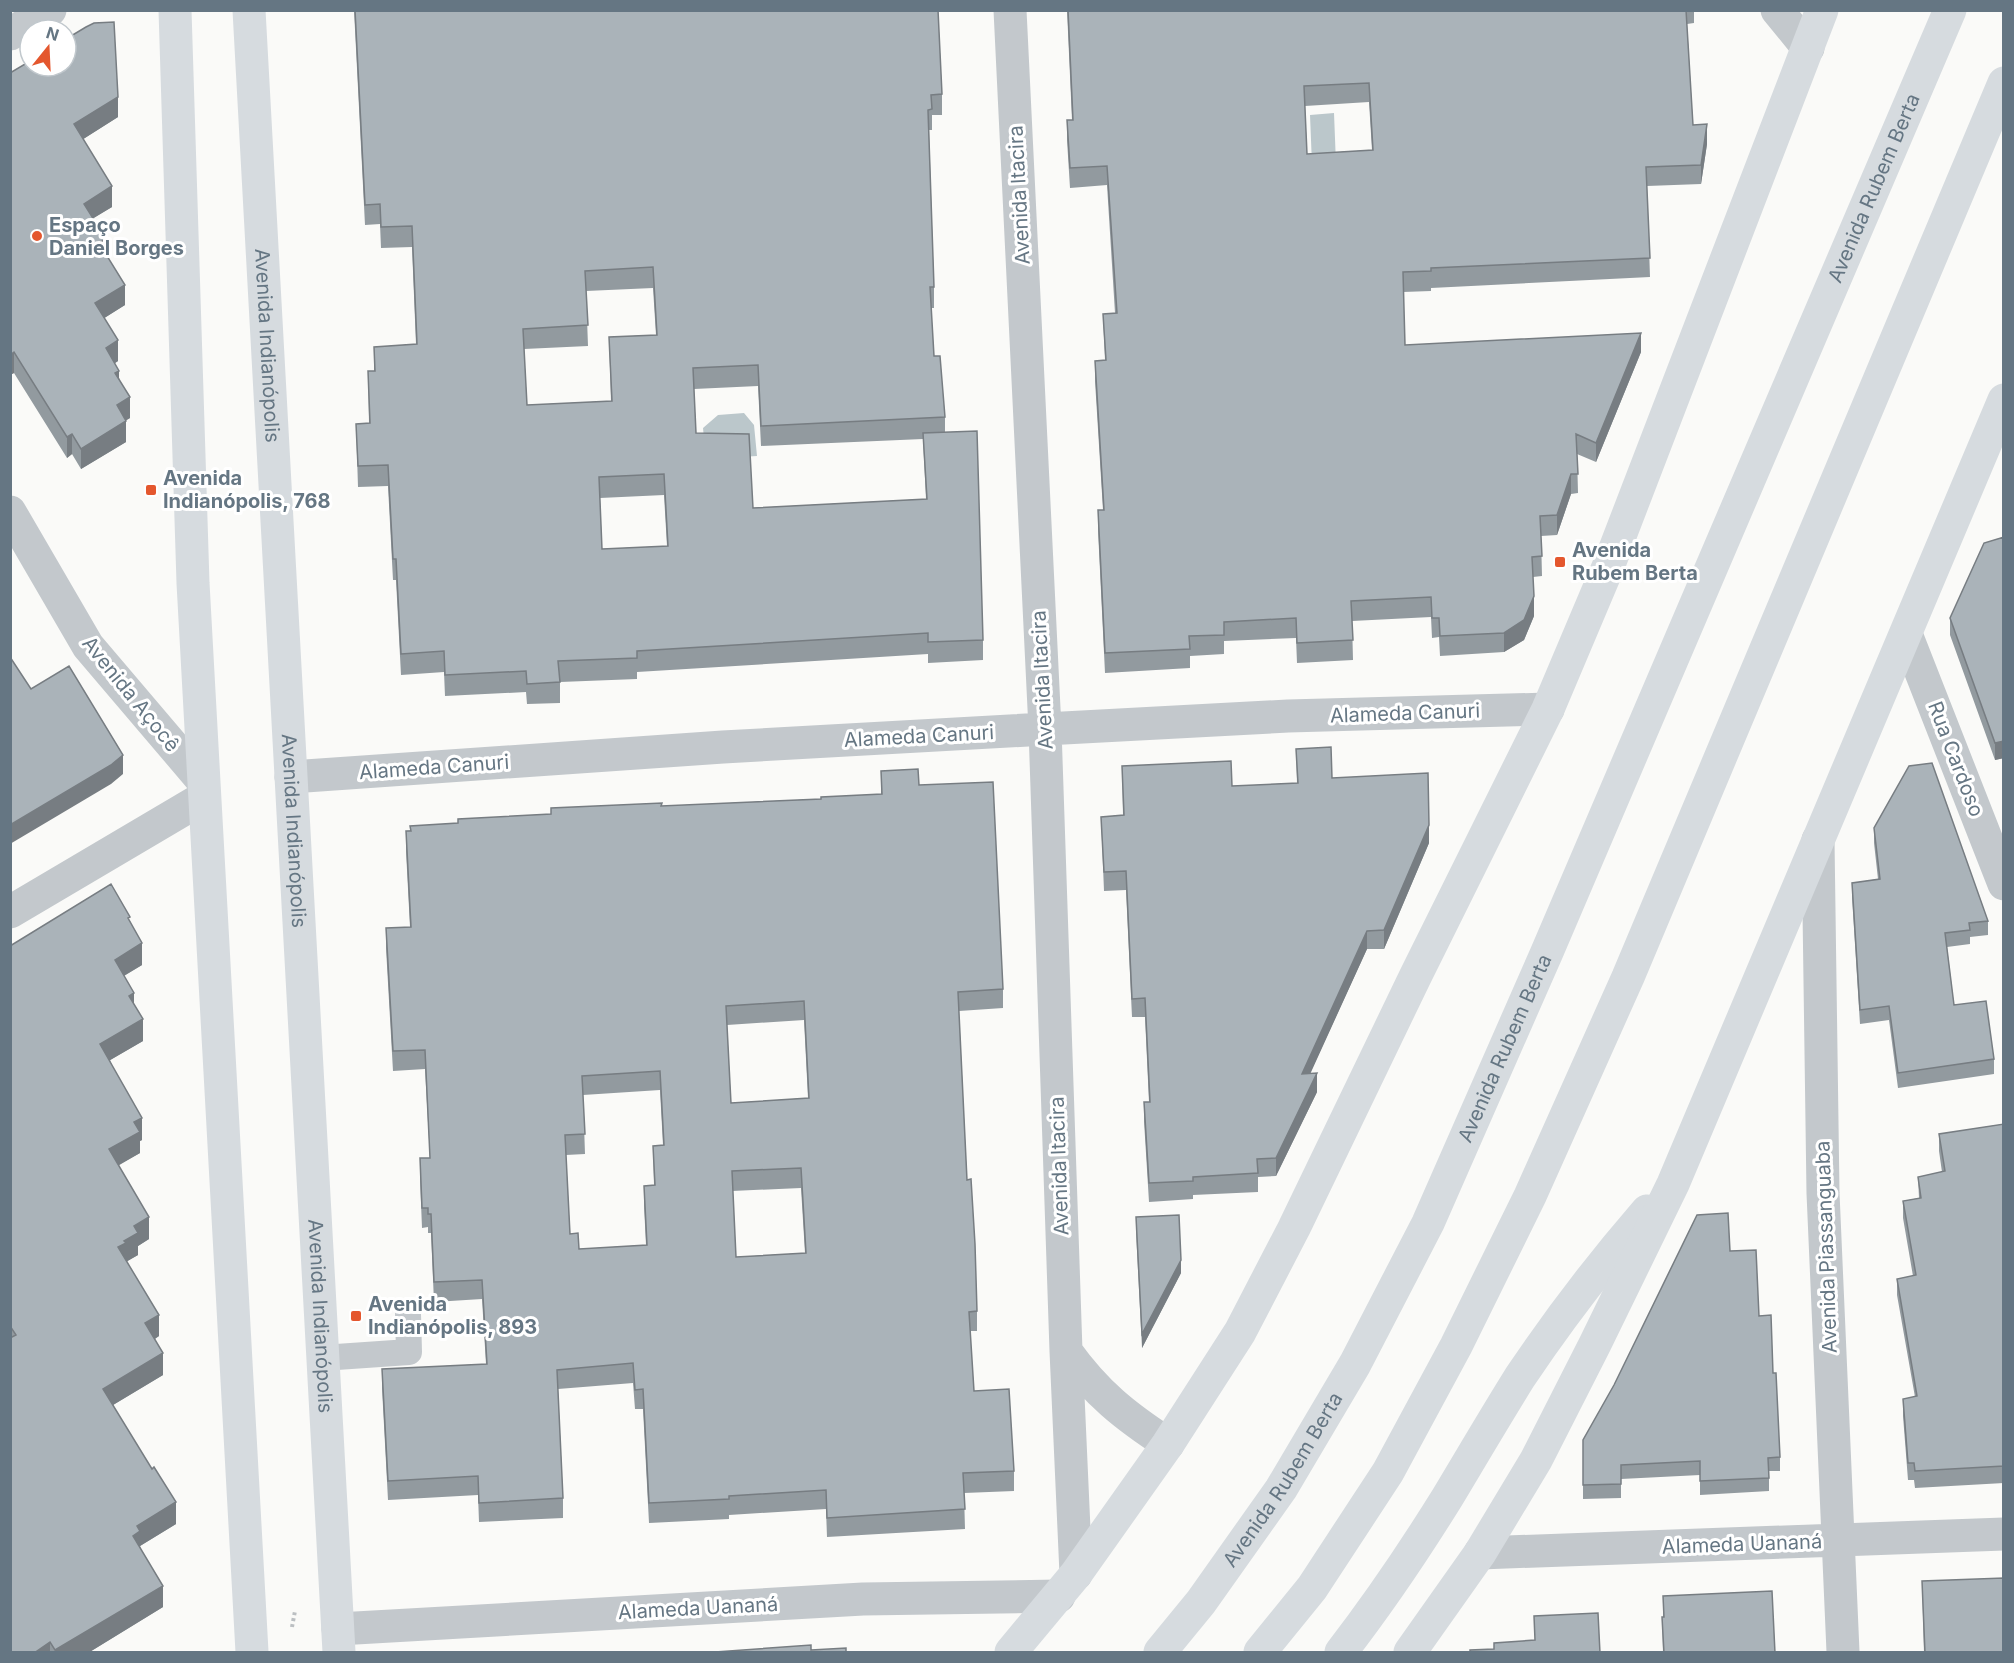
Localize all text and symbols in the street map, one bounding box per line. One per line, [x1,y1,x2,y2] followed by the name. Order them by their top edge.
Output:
[18,18,78,78] north arrow
[44,22,62,45] text: N
[1823,90,1925,286] street label: Avenida Rubem Berta
[1003,125,1035,265] street label: Avenida Itacira
[49,213,184,260] place label: Espaço Daniel Borges
[30,229,44,243] marker: Espaço Daniel Borges
[250,248,285,443] street label: Avenida Indianópolis
[163,466,330,513] place label: Avenida Indianópolis, 768
[144,483,158,497] marker: Avenida Indianópolis, 768
[1572,538,1698,585] place label: Avenida Rubem Berta
[1553,555,1567,569] marker: Avenida Rubem Berta
[1026,610,1058,750] street label: Avenida Itacira
[77,632,185,756] street label: Avenida Açocê
[1329,698,1481,728] street label: Alameda Canuri
[1923,698,1989,820] street label: Rua Cardoso
[843,720,995,752] street label: Alameda Canuri
[277,733,311,929] street label: Avenida Indianópolis
[358,750,510,784] street label: Alameda Canuri
[1453,950,1557,1146] street label: Avenida Rubem Berta
[1045,1096,1073,1236] street label: Avenida Itacira
[1810,1140,1842,1354] street label: Avenida Piassanguaba
[303,1218,338,1414] street label: Avenida Indianópolis
[368,1292,537,1339] place label: Avenida Indianópolis, 893
[349,1309,363,1323] marker: Avenida Indianópolis, 893
[1218,1388,1348,1572] street label: Avenida Rubem Berta
[1661,1529,1823,1559] street label: Alameda Uananá
[617,1592,779,1624] street label: Alameda Uananá

